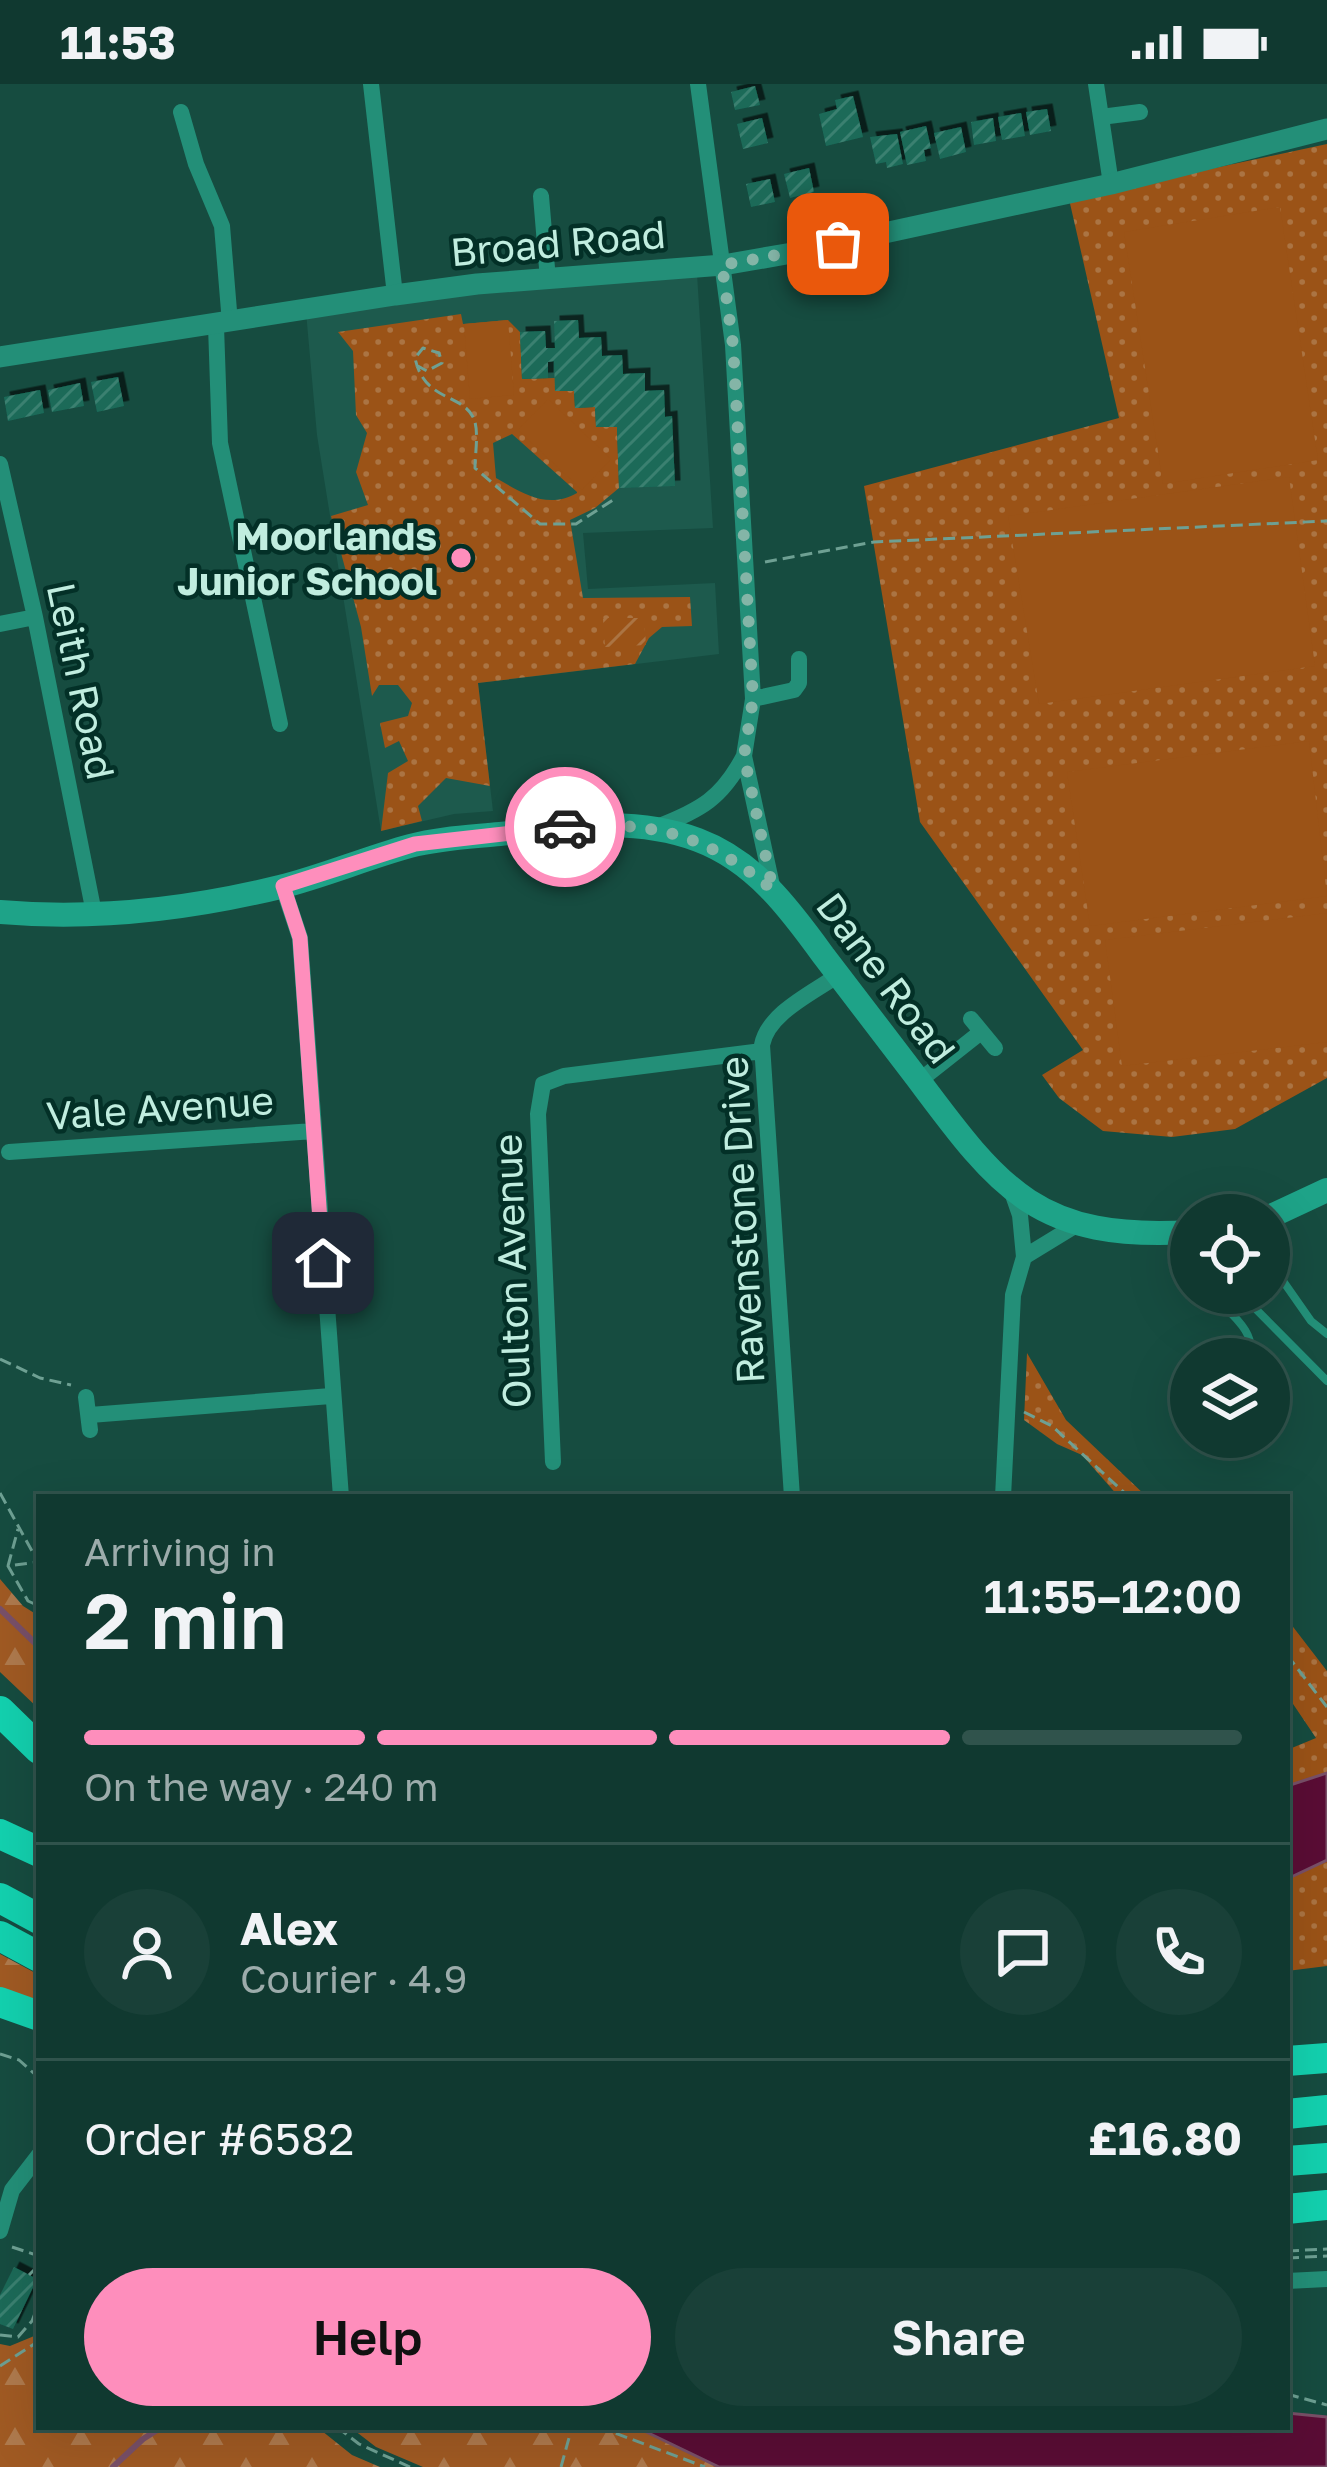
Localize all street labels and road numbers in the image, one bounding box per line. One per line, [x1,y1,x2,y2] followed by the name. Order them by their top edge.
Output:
[448,210,667,275] street label: Broad Road
[38,578,125,784] street label: Leith Road
[807,883,966,1072] street label: Dane Road
[709,1055,774,1385] street label: Ravenstone Drive
[45,1076,275,1139] street label: Vale Avenue
[483,1133,540,1409] street label: Oulton Avenue

